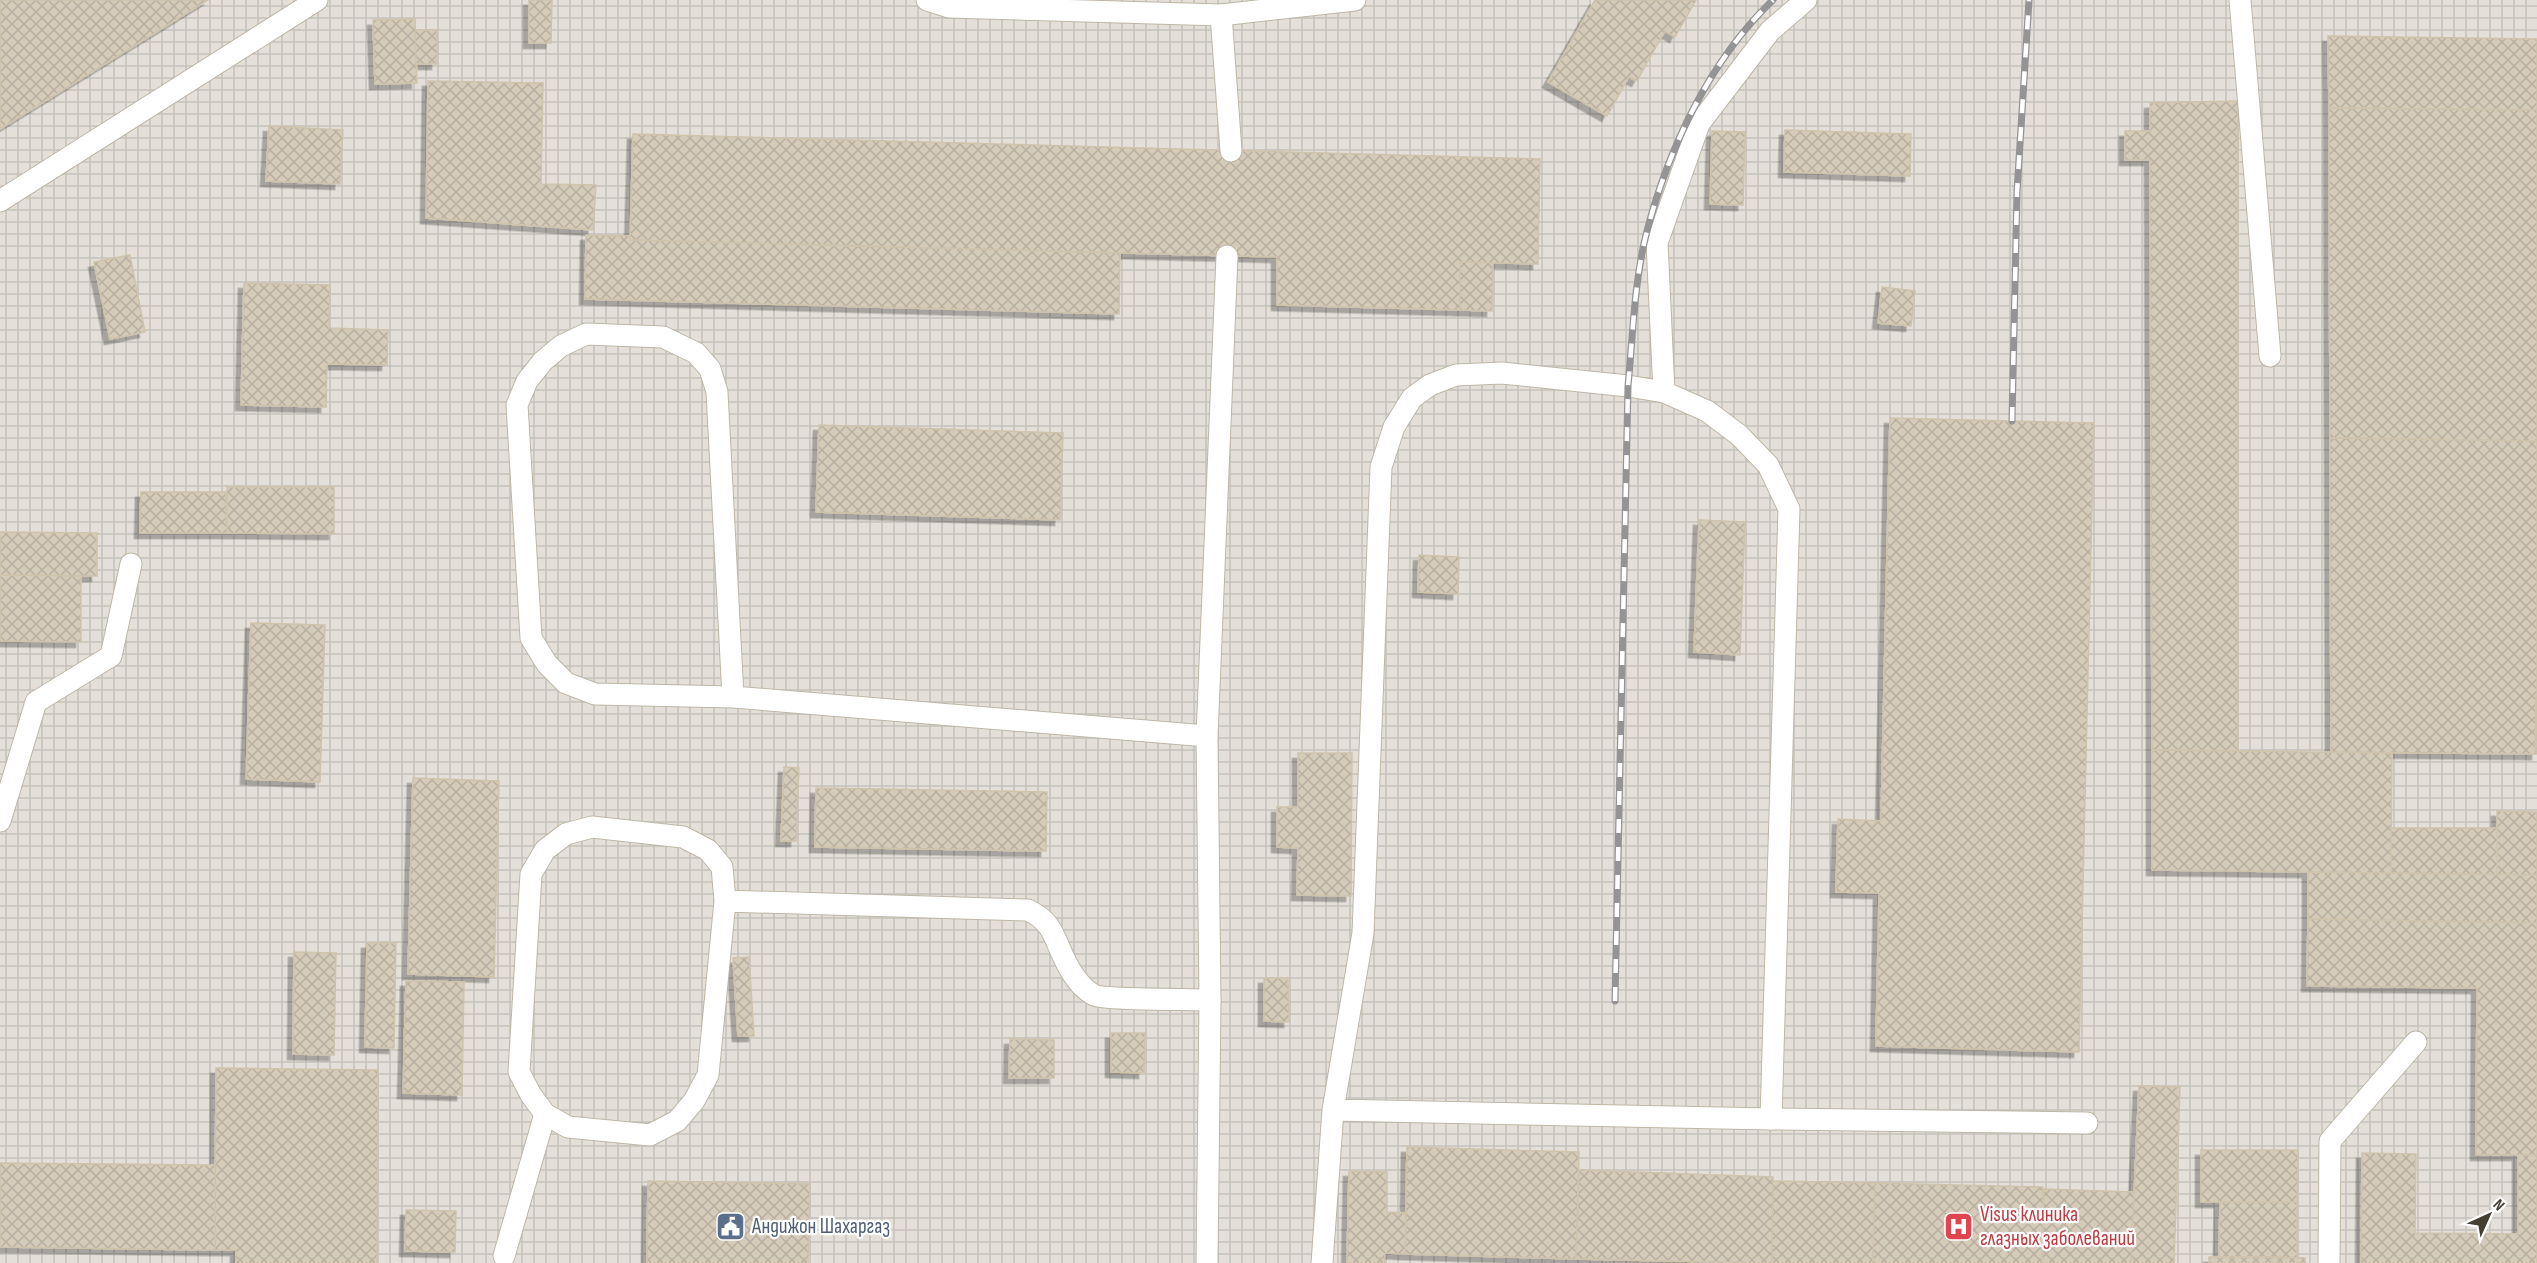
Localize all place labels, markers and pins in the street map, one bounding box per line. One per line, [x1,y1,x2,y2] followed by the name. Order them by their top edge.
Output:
[1980,1202,2135,1251] place label: Visus клиника глазных заболеваний
[715,1210,747,1242] public building icon: Андижон Шахаргаз
[1943,1210,1975,1242] hospital icon: Visus клиника глазных заболеваний
[751,1214,890,1239] place label: Андижон Шахаргаз

